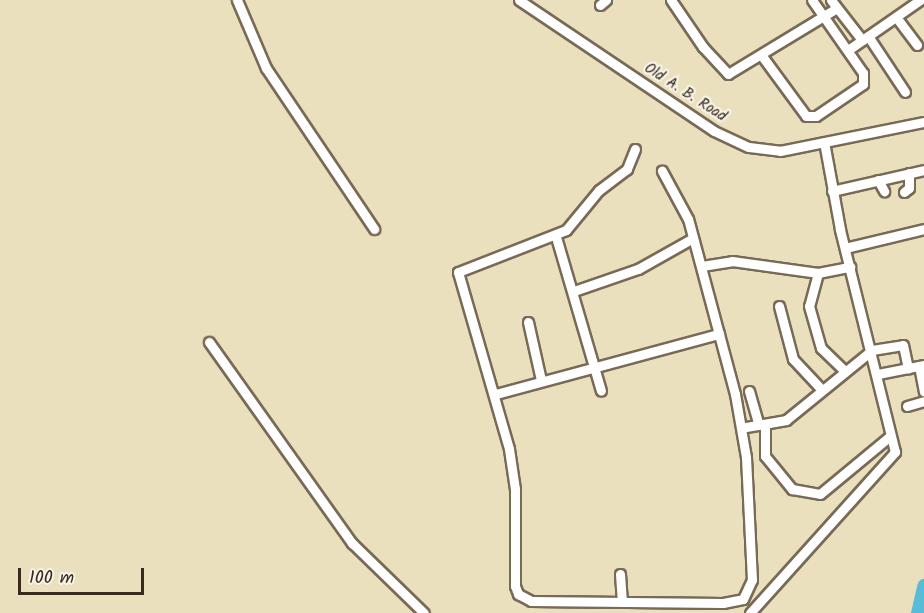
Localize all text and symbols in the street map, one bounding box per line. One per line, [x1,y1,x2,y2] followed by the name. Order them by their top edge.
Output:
[641,60,729,126] street label: Old A. B. Road
[21,556,147,594] scale bar
[29,564,74,593] text: 100 m

